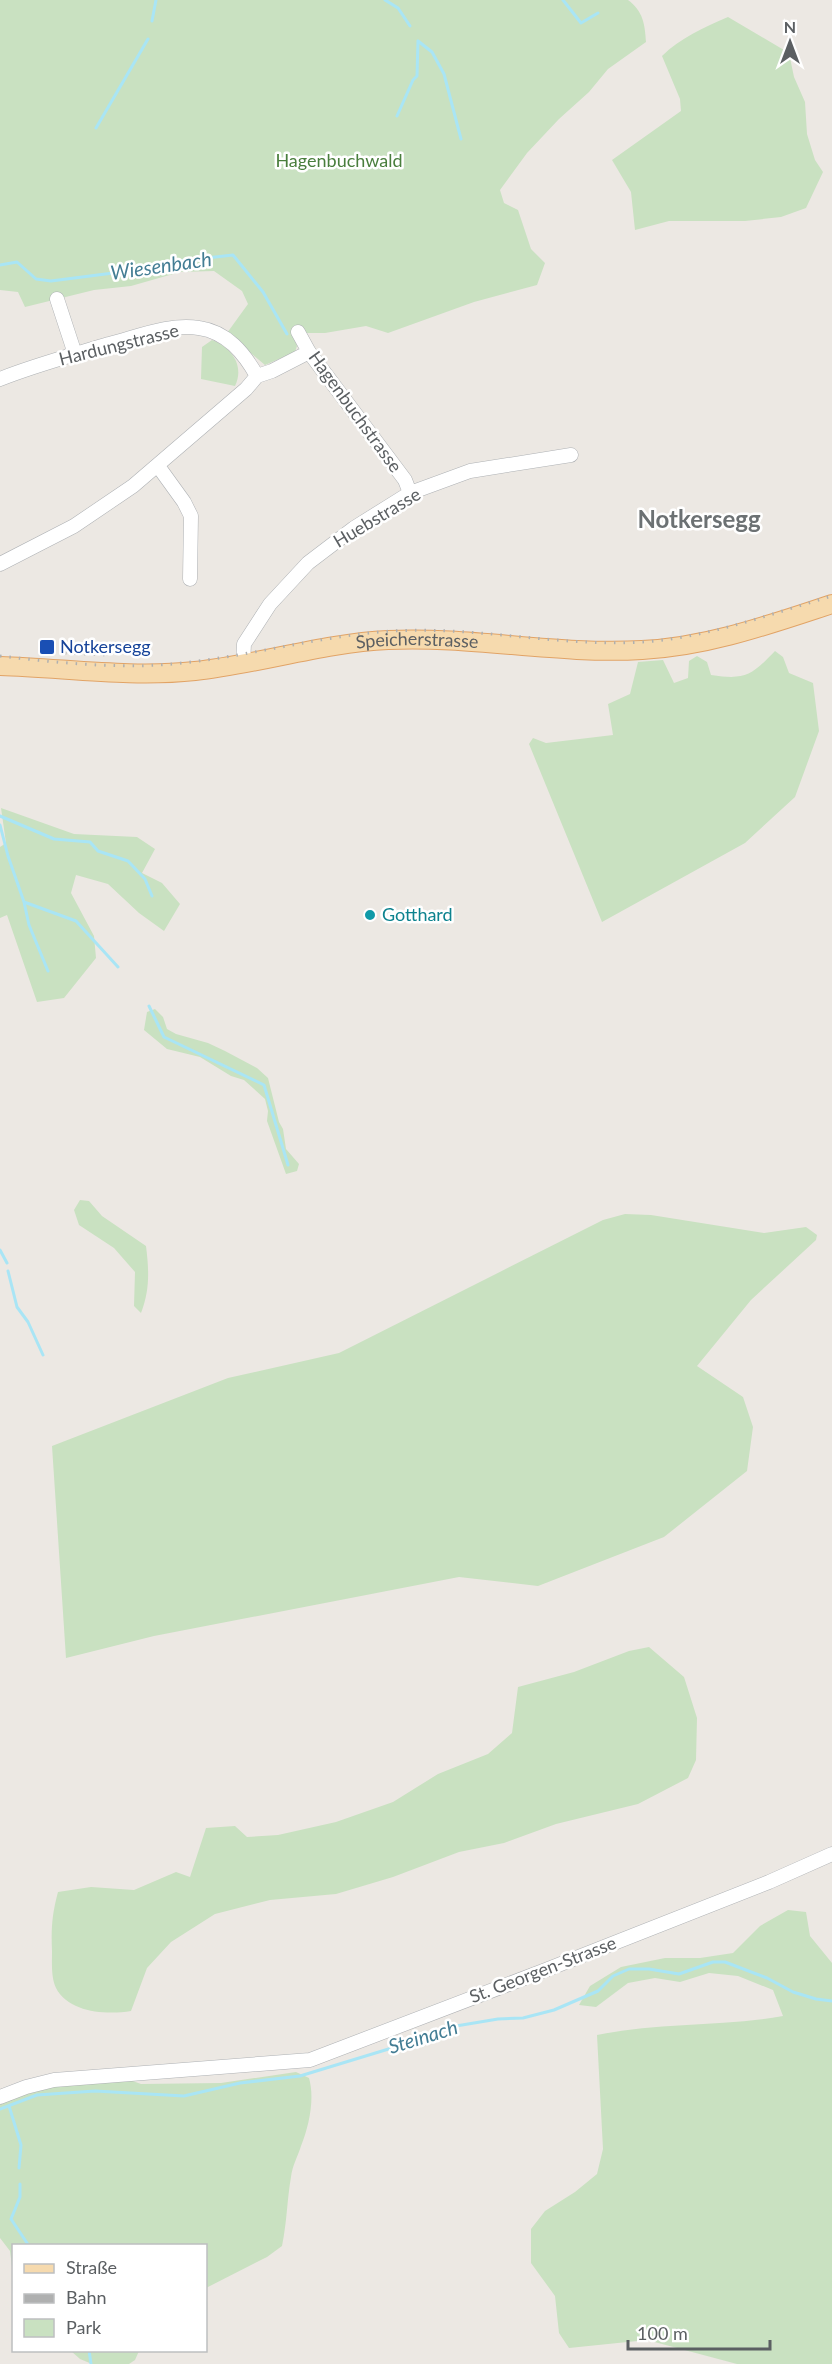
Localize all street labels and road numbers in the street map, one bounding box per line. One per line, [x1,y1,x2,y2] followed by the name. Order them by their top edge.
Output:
[56,318,181,370] street label: Hardungstrasse
[304,346,407,476] street label: Hagenbuchstrasse
[329,483,424,552] street label: Huebstrasse
[354,627,479,653] street label: Speicherstrasse
[466,1931,619,2007] street label: St. Georgen-Strasse

